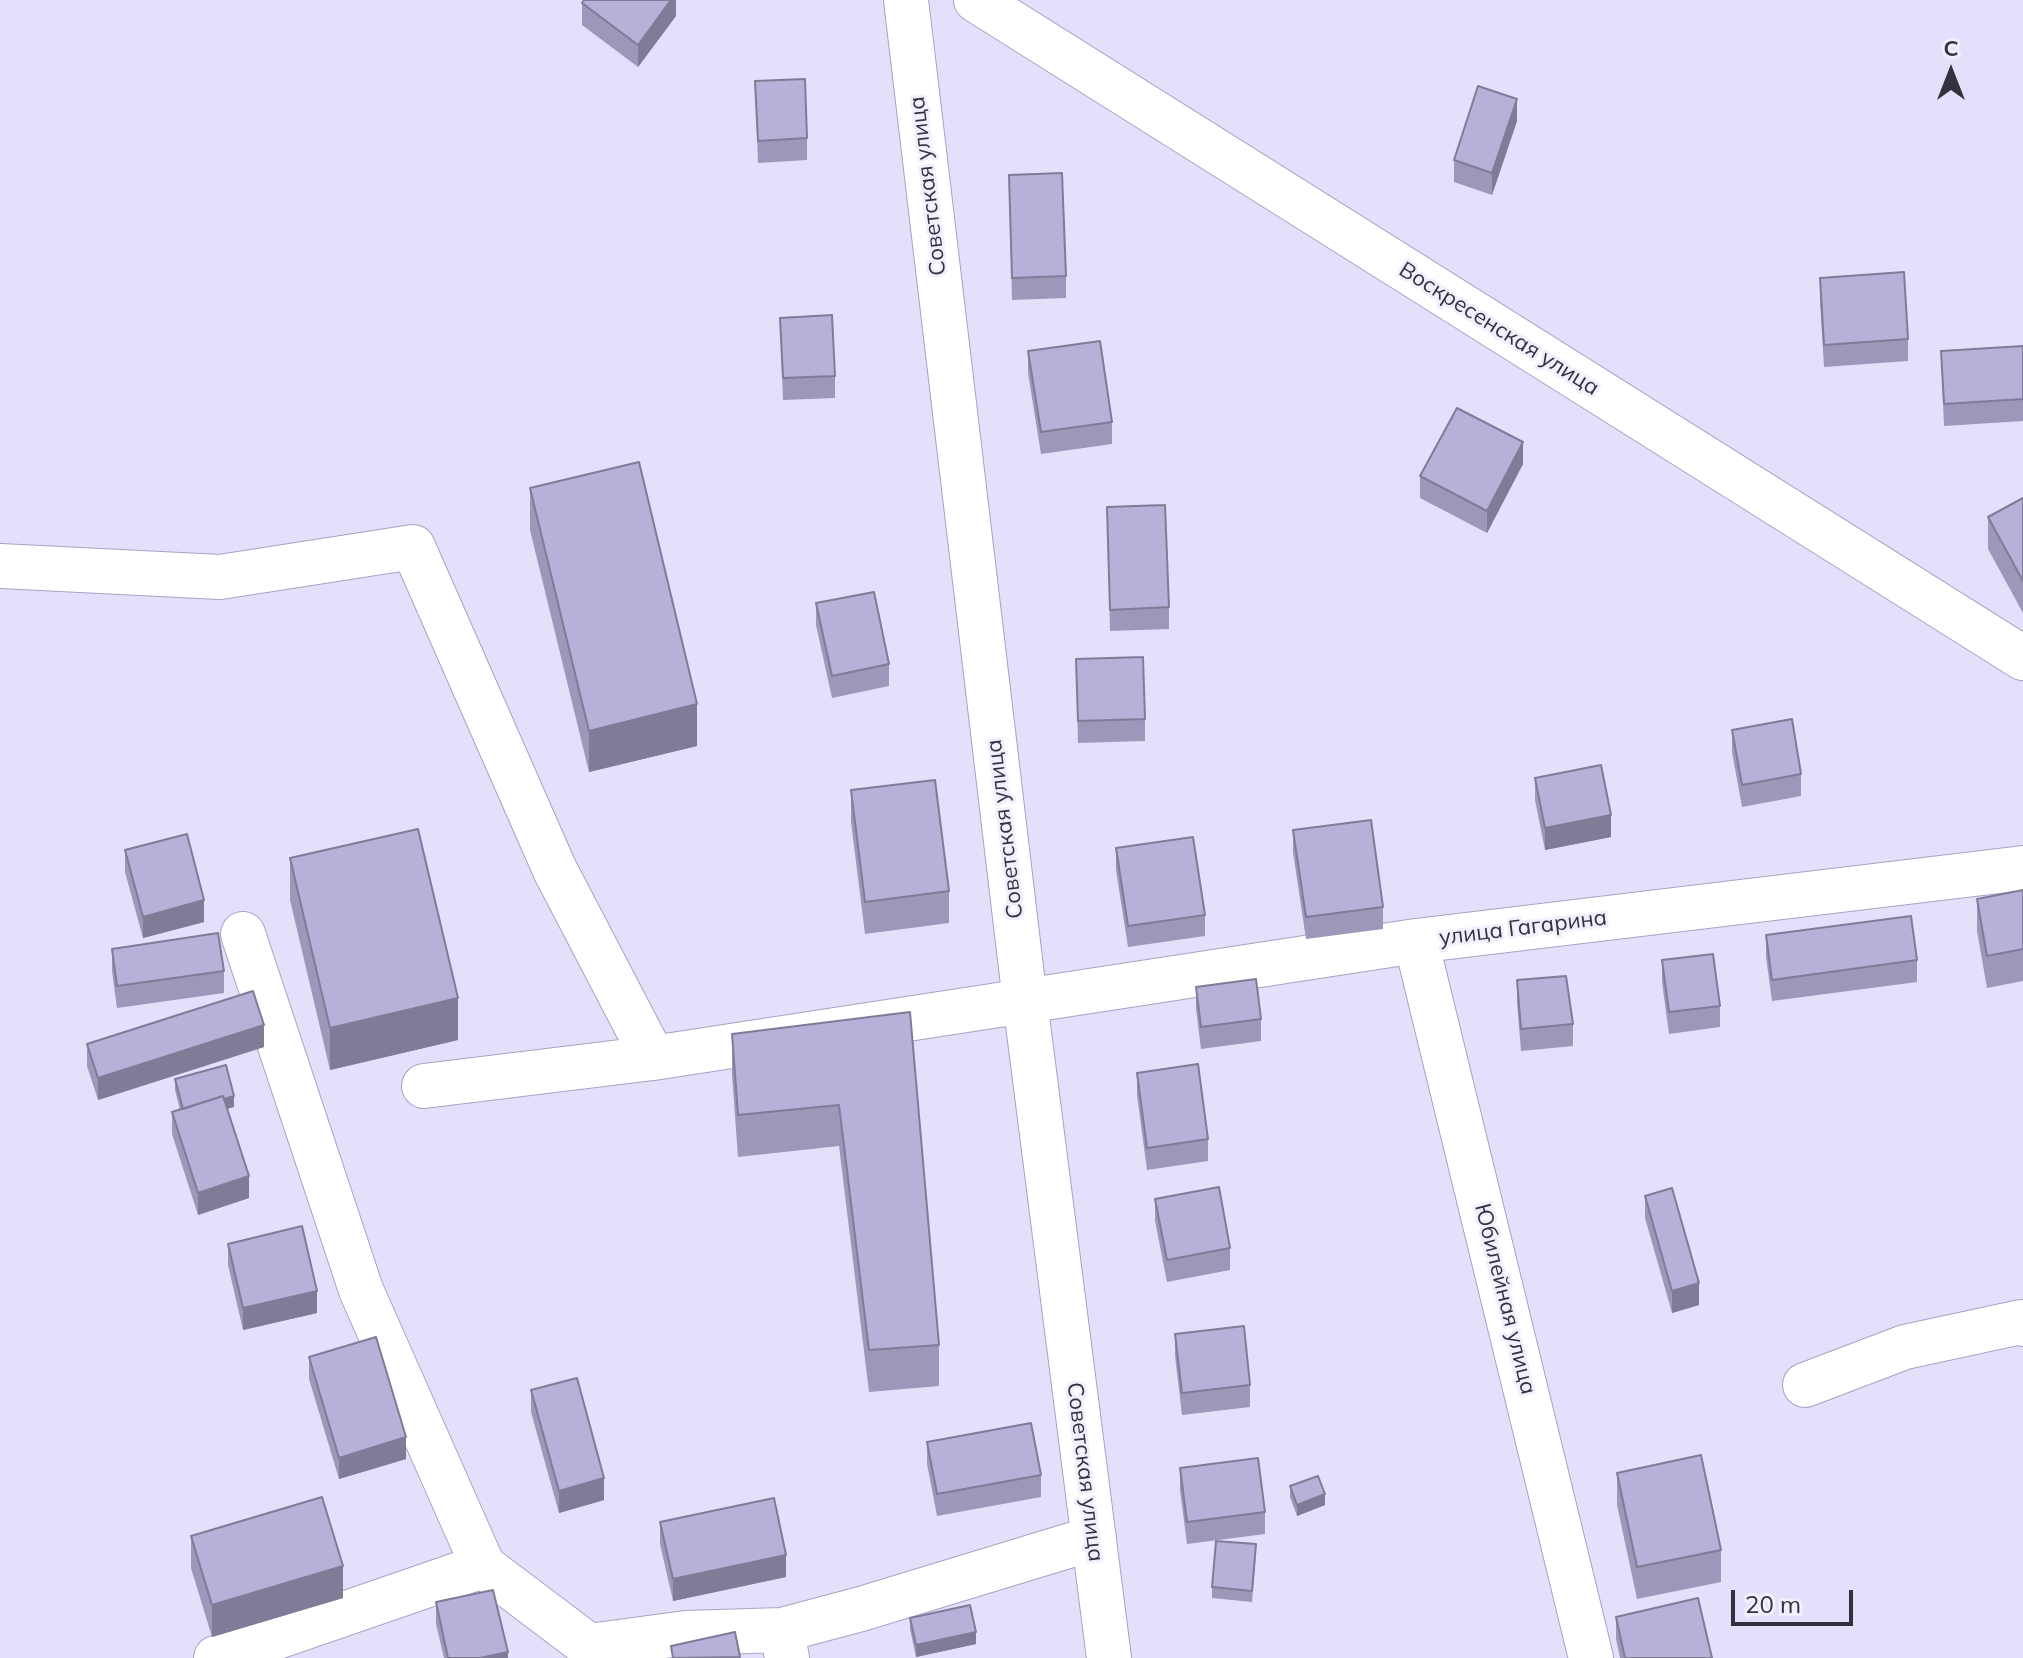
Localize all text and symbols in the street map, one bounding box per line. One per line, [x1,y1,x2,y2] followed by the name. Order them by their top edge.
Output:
[1911,32,1991,112] north arrow
[1943,34,1959,62] text: С
[904,95,952,277] street label: Советская улица
[1394,257,1604,401] street label: Воскресенская улица
[981,738,1029,920] street label: Советская улица
[1438,905,1608,951] street label: улица Гагарина
[1469,1201,1541,1397] street label: Юбилейная улица
[1061,1381,1109,1563] street label: Советская улица
[1735,1574,1857,1624] scale bar
[1745,1589,1801,1619] text: 20 m

